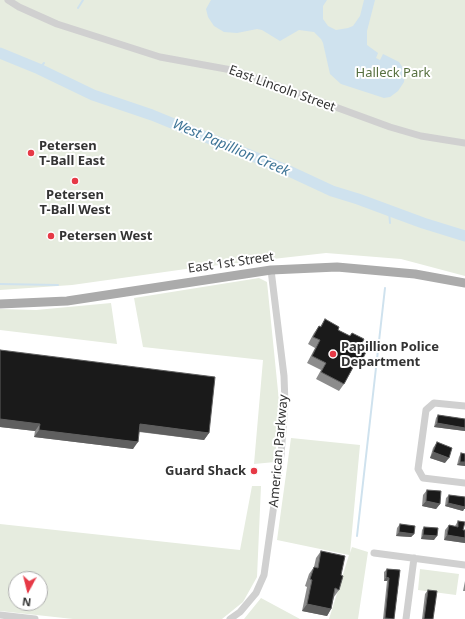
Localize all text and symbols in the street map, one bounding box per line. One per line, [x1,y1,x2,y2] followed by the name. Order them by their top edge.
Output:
[227,62,337,116] street label: East Lincoln Street
[356,65,430,81] park label: Halleck Park
[170,116,292,180] water label: West Papillion Creek
[39,138,105,169] place label: Petersen T-Ball East
[26,148,36,158] marker: Petersen T-Ball East
[70,176,80,186] marker: Petersen T-Ball West
[40,187,110,218] place label: Petersen T-Ball West
[59,228,152,244] place label: Petersen West
[46,231,56,241] marker: Petersen West
[187,249,275,277] street label: East 1st Street
[341,339,439,370] place label: Papillion Police Department
[328,349,338,359] marker: Papillion Police Department
[266,394,292,508] street label: American Parkway
[165,463,246,479] place label: Guard Shack
[249,466,259,476] marker: Guard Shack
[8,571,48,611] north arrow
[21,594,32,610] text: N

